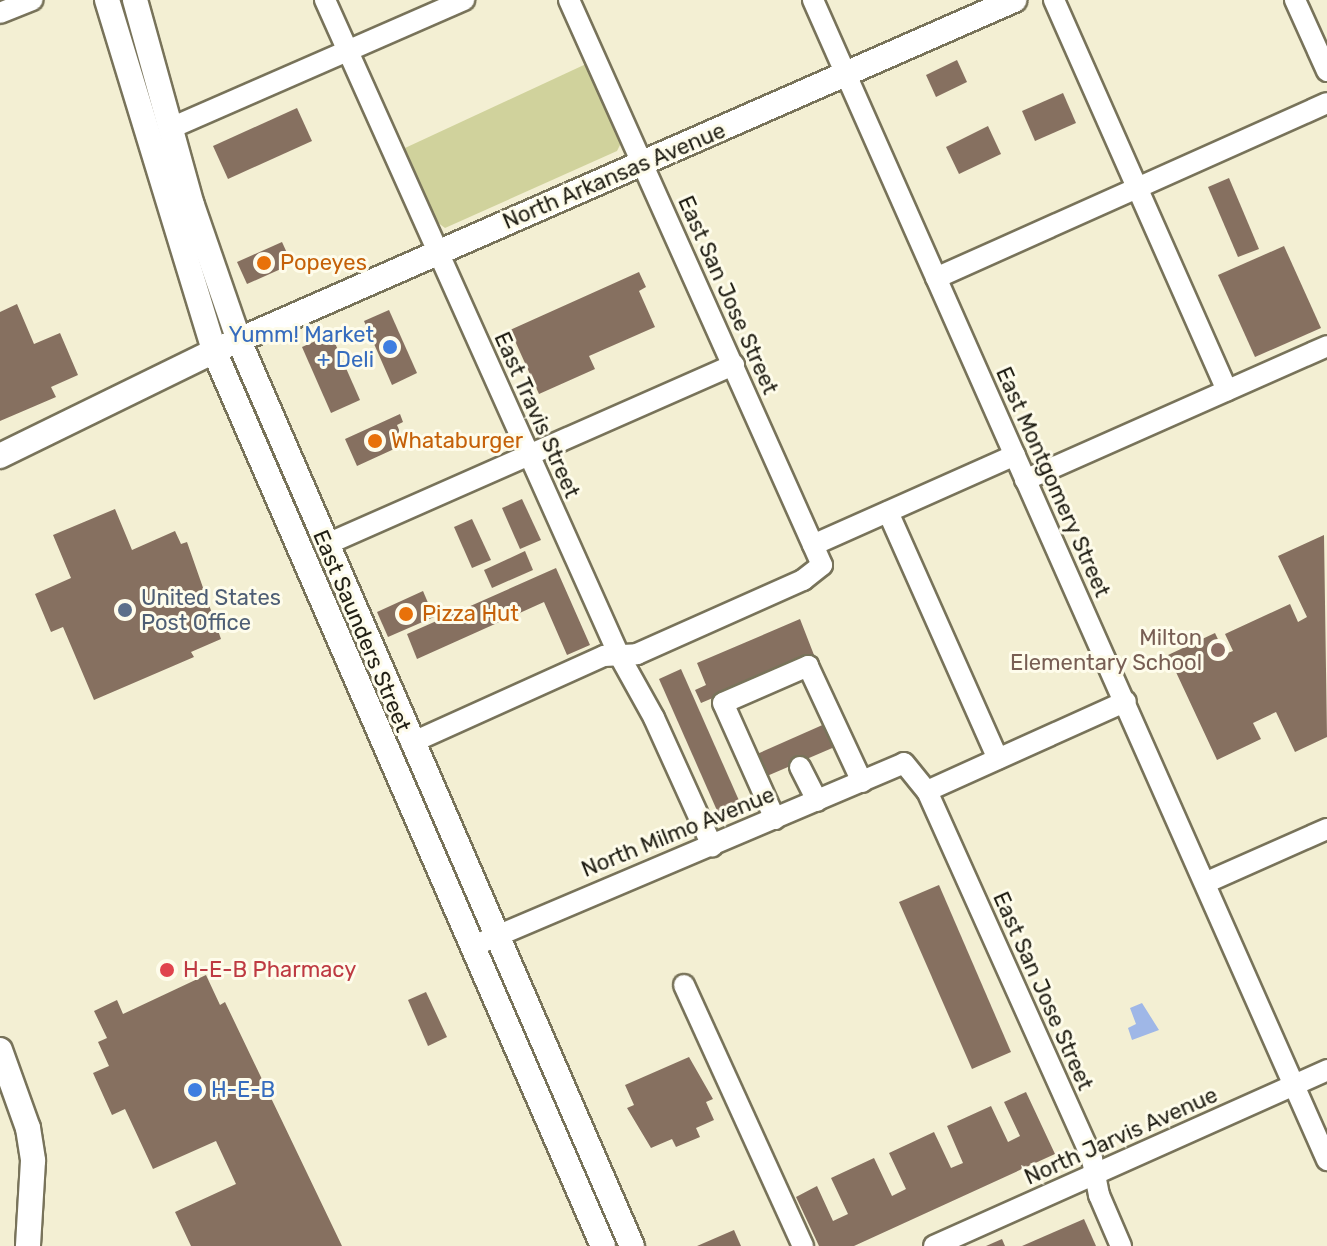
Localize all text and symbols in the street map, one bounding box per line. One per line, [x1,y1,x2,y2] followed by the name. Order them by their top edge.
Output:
[498,117,730,235] street label: North Arkansas Avenue
[672,192,784,398] street label: East San Jose Street
[280,250,367,276] place label: Popeyes
[255,254,273,272] marker: Popeyes
[228,321,374,372] place label: Yumm! Market + Deli
[488,328,586,502] street label: East Travis Street
[381,338,399,356] marker: Yumm! Market + Deli
[990,363,1116,601] street label: East Montgomery Street
[391,428,523,454] place label: Whataburger
[366,432,384,450] marker: Whataburger
[307,526,417,736] street label: East Saunders Street
[141,584,281,636] place label: United States Post Office
[116,601,134,619] marker: United States Post Office
[422,601,519,627] place label: Pizza Hut
[397,605,415,623] marker: Pizza Hut
[1009,624,1202,676] place label: Milton Elementary School
[1209,641,1227,659] marker: Milton Elementary School
[577,781,779,883] street label: North Milmo Avenue
[987,888,1099,1094] street label: East San Jose Street
[183,957,356,983] place label: H-E-B Pharmacy
[158,961,176,979] marker: H-E-B Pharmacy
[211,1077,275,1103] place label: H-E-B
[186,1081,204,1099] marker: H-E-B
[1020,1081,1222,1191] street label: North Jarvis Avenue

